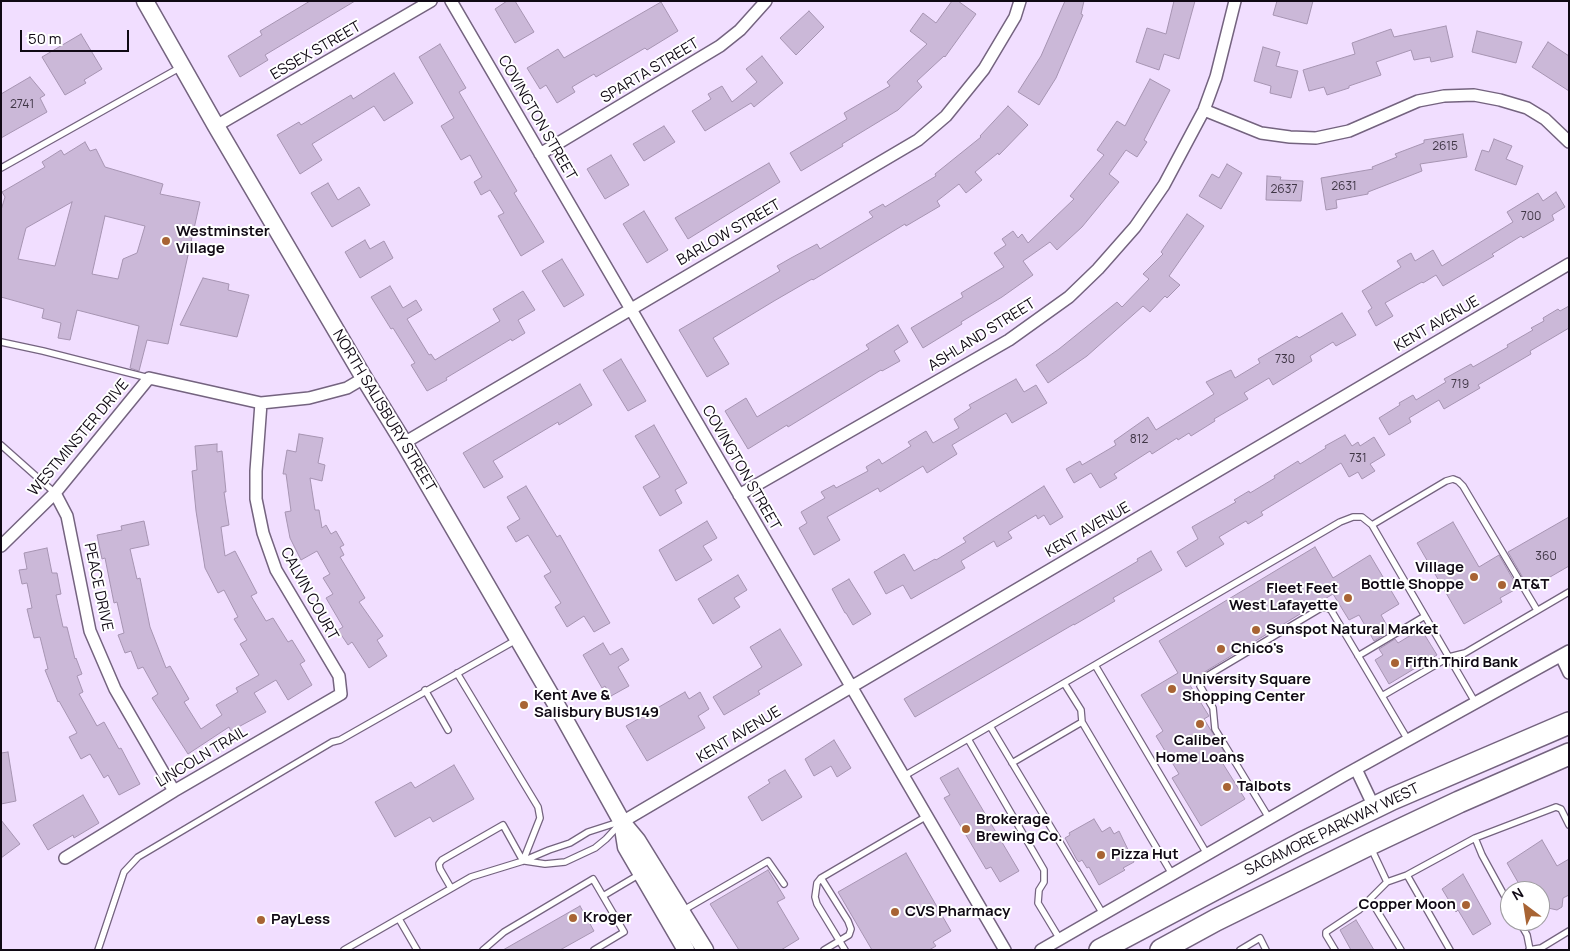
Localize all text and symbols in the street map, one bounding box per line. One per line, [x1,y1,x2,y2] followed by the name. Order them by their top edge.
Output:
[268,18,364,84] street label: ESSEX STREET
[22,20,131,52] scale bar
[28,28,62,49] text: 50 m
[598,35,702,107] street label: SPARTA STREET
[494,52,580,184] street label: COVINGTON STREET
[10,98,34,112] house number: 2741
[1432,140,1458,154] house number: 2615
[1331,180,1357,194] house number: 2631
[1271,183,1297,197] house number: 2637
[674,196,784,270] street label: BARLOW STREET
[1521,210,1541,224] house number: 700
[176,223,270,258] place label: Westminster Village
[160,235,172,247] marker: Westminster Village
[1391,292,1483,356] street label: KENT AVENUE
[925,295,1039,375] street label: ASHLAND STREET
[328,327,440,495] street label: NORTH SALISBURY STREET
[1275,353,1295,367] house number: 730
[25,376,133,500] street label: WESTMINSTER DRIVE
[1451,378,1469,392] house number: 719
[698,402,784,534] street label: COVINGTON STREET
[1130,433,1148,447] house number: 812
[1349,452,1367,466] house number: 731
[1042,498,1134,562] street label: KENT AVENUE
[80,541,116,633] street label: PEACE DRIVE
[276,545,342,643] street label: CALVIN COURT
[1535,550,1557,564] house number: 360
[1361,559,1464,594] place label: Village Bottle Shoppe
[1468,571,1480,583] marker: Village Bottle Shoppe
[1512,576,1549,594] place label: AT&T
[1496,579,1508,591] marker: AT&T
[1229,580,1338,615] place label: Fleet Feet West Lafayette
[1342,592,1354,604] marker: Fleet Feet West Lafayette
[1266,621,1439,639] place label: Sunspot Natural Market
[1250,624,1262,636] marker: Sunspot Natural Market
[1231,640,1284,658] place label: Chico's
[1215,643,1227,655] marker: Chico's
[1405,654,1518,672] place label: Fifth Third Bank
[1389,657,1401,669] marker: Fifth Third Bank
[1182,671,1311,706] place label: University Square Shopping Center
[1166,683,1178,695] marker: University Square Shopping Center
[534,687,659,722] place label: Kent Ave & Salisbury BUS149
[518,699,530,711] marker: Kent Ave & Salisbury BUS149
[694,703,784,767] street label: KENT AVENUE
[1194,718,1206,730] marker: Caliber Home Loans
[153,723,251,791] street label: LINCOLN TRAIL
[1156,732,1244,767] place label: Caliber Home Loans
[1237,778,1291,796] place label: Talbots
[1242,780,1422,880] street label: SAGAMORE PARKWAY WEST
[1221,781,1233,793] marker: Talbots
[976,811,1062,846] place label: Brokerage Brewing Co.
[960,823,972,835] marker: Brokerage Brewing Co.
[1111,846,1179,864] place label: Pizza Hut
[1095,849,1107,861] marker: Pizza Hut
[1500,881,1550,931] north arrow
[1508,883,1527,904] text: N
[1358,896,1456,914] place label: Copper Moon
[1460,899,1472,911] marker: Copper Moon
[905,903,1010,921] place label: CVS Pharmacy
[889,906,901,918] marker: CVS Pharmacy
[583,909,632,927] place label: Kroger
[271,911,330,929] place label: PayLess
[567,912,579,924] marker: Kroger
[255,914,267,926] marker: PayLess

